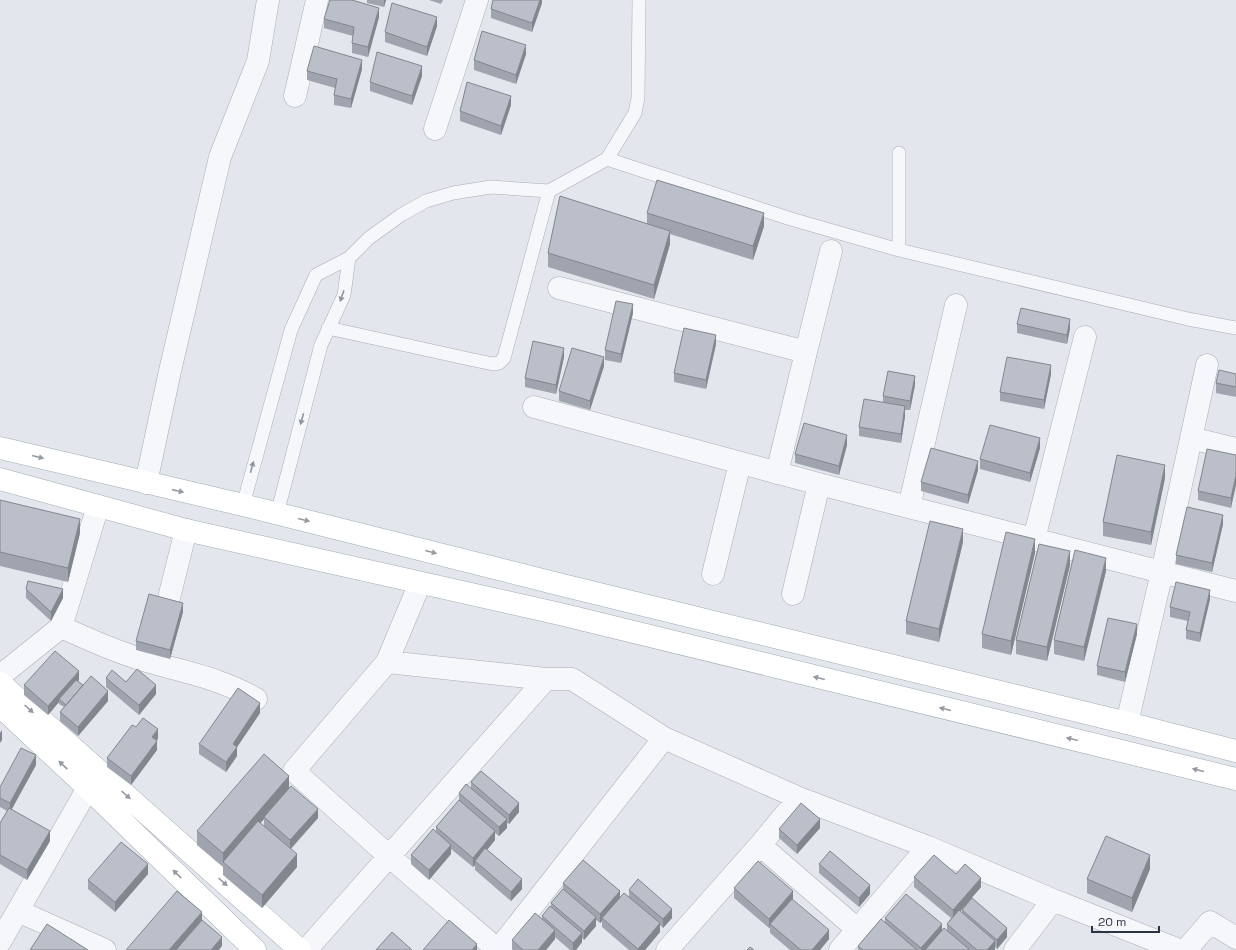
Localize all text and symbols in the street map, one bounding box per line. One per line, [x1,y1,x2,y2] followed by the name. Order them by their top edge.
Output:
[339,291,345,303] one-way arrow
[299,413,305,425] one-way arrow
[32,454,44,460] one-way arrow
[249,461,255,473] one-way arrow
[172,488,184,494] one-way arrow
[298,518,311,524] one-way arrow
[425,549,437,555] one-way arrow
[813,674,825,680] one-way arrow
[24,704,34,714] one-way arrow
[939,705,952,711] one-way arrow
[1066,736,1078,742] one-way arrow
[57,760,68,769] one-way arrow
[1192,767,1204,773] one-way arrow
[121,791,132,800] one-way arrow
[172,870,181,879] one-way arrow
[218,877,229,886] one-way arrow
[1092,908,1159,934] scale bar
[1098,914,1126,930] text: 20 m

